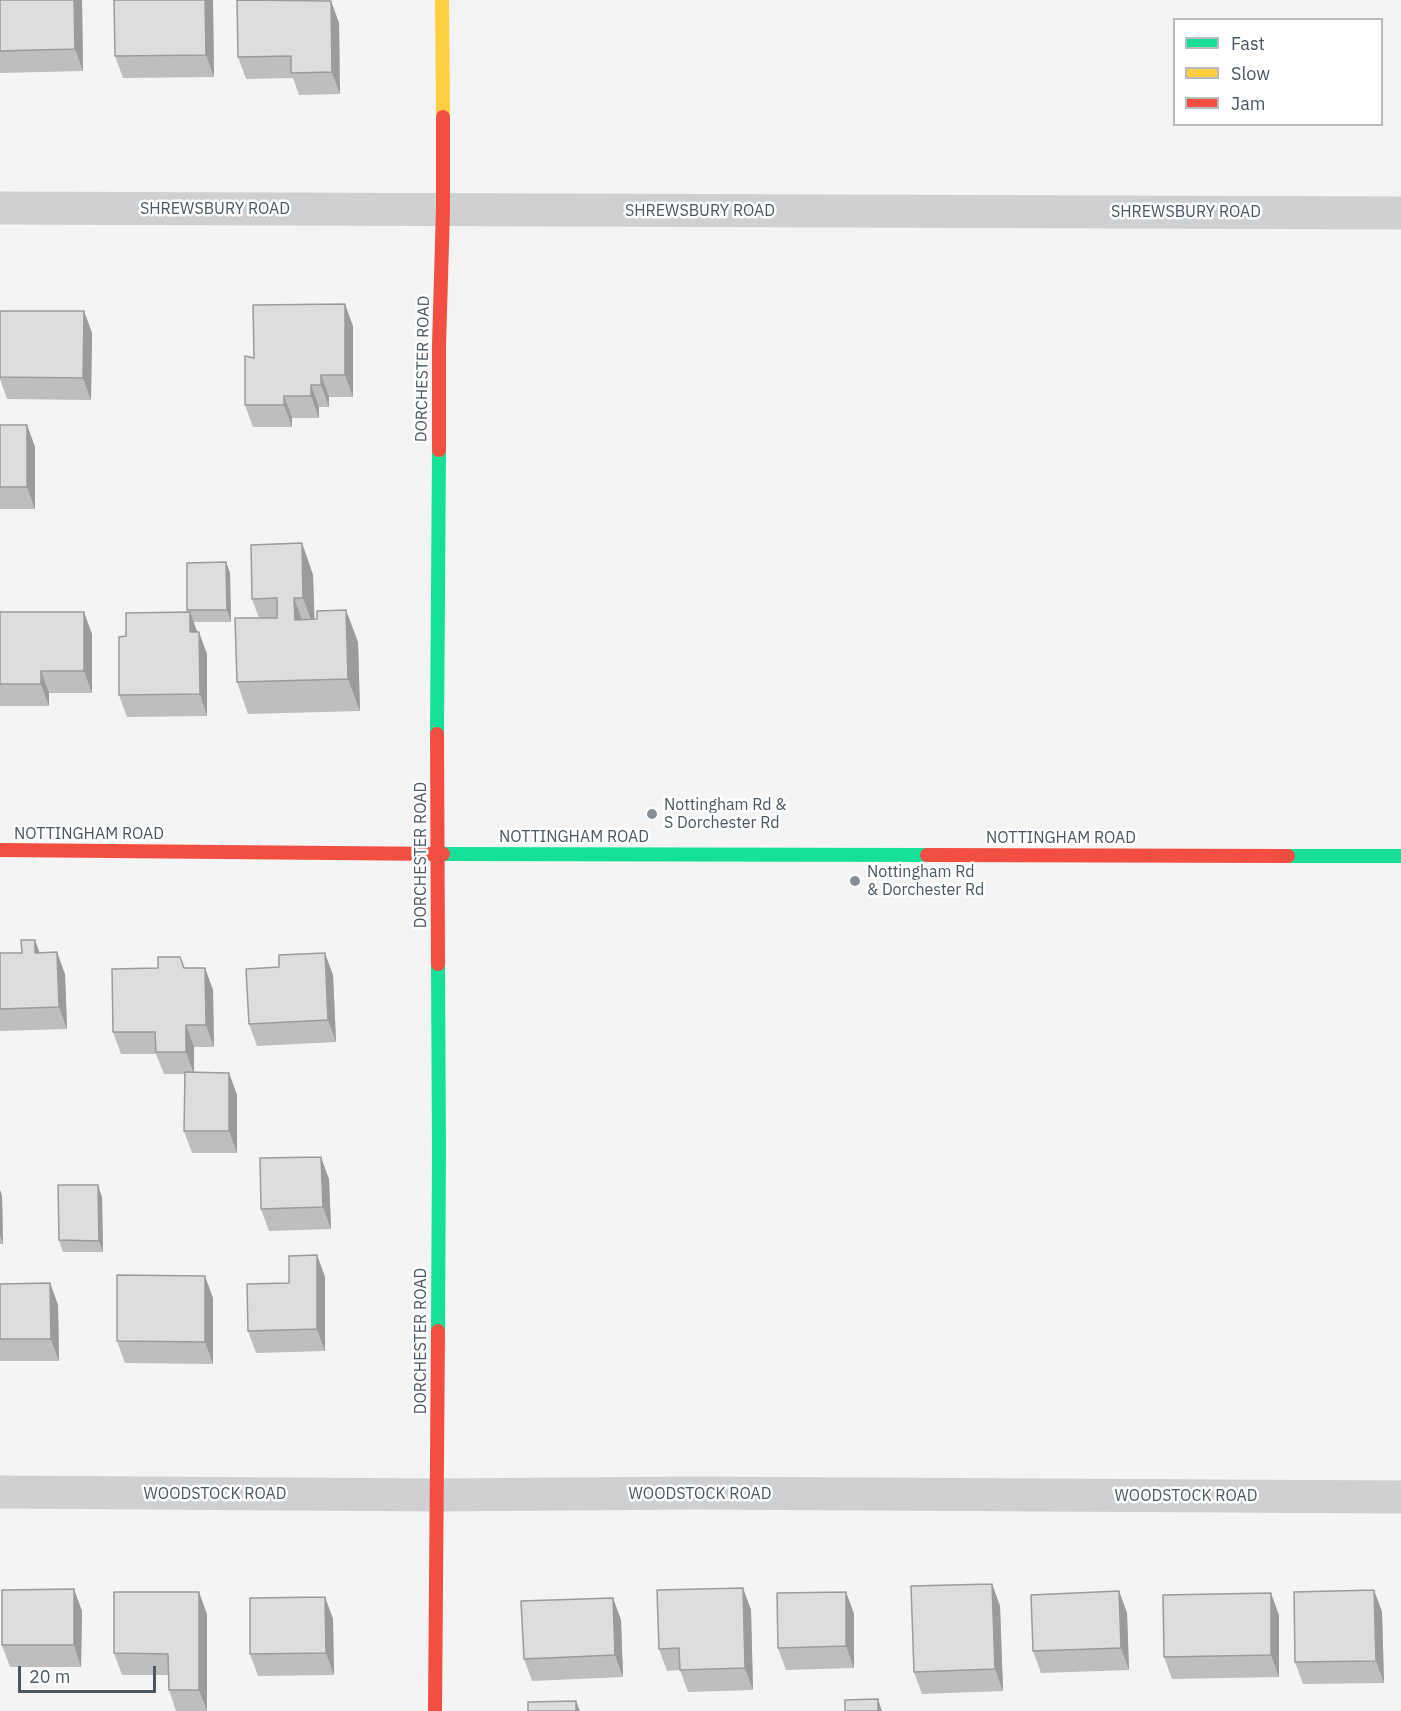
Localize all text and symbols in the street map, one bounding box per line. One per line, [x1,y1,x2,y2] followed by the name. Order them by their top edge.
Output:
[1173,18,1383,126] legend
[1231,32,1265,55] text: Fast
[1231,62,1270,85] text: Slow
[1231,92,1266,115] text: Jam
[140,199,290,219] street label: SHREWSBURY ROAD
[625,201,775,221] street label: SHREWSBURY ROAD
[1111,202,1261,222] street label: SHREWSBURY ROAD
[412,296,434,442] street label: DORCHESTER ROAD
[411,782,431,928] street label: DORCHESTER ROAD
[664,795,786,833] place label: Nottingham Rd & S Dorchester Rd
[645,807,659,821] marker: Nottingham Rd & S Dorchester Rd
[14,824,164,844] street label: NOTTINGHAM ROAD
[499,827,649,847] street label: NOTTINGHAM ROAD
[986,828,1136,848] street label: NOTTINGHAM ROAD
[867,862,984,900] place label: Nottingham Rd & Dorchester Rd
[848,874,862,888] marker: Nottingham Rd & Dorchester Rd
[411,1268,431,1414] street label: DORCHESTER ROAD
[144,1484,286,1504] street label: WOODSTOCK ROAD
[629,1484,771,1504] street label: WOODSTOCK ROAD
[1115,1486,1257,1506] street label: WOODSTOCK ROAD
[21,1654,159,1692] scale bar
[29,1665,71,1688] text: 20 m

